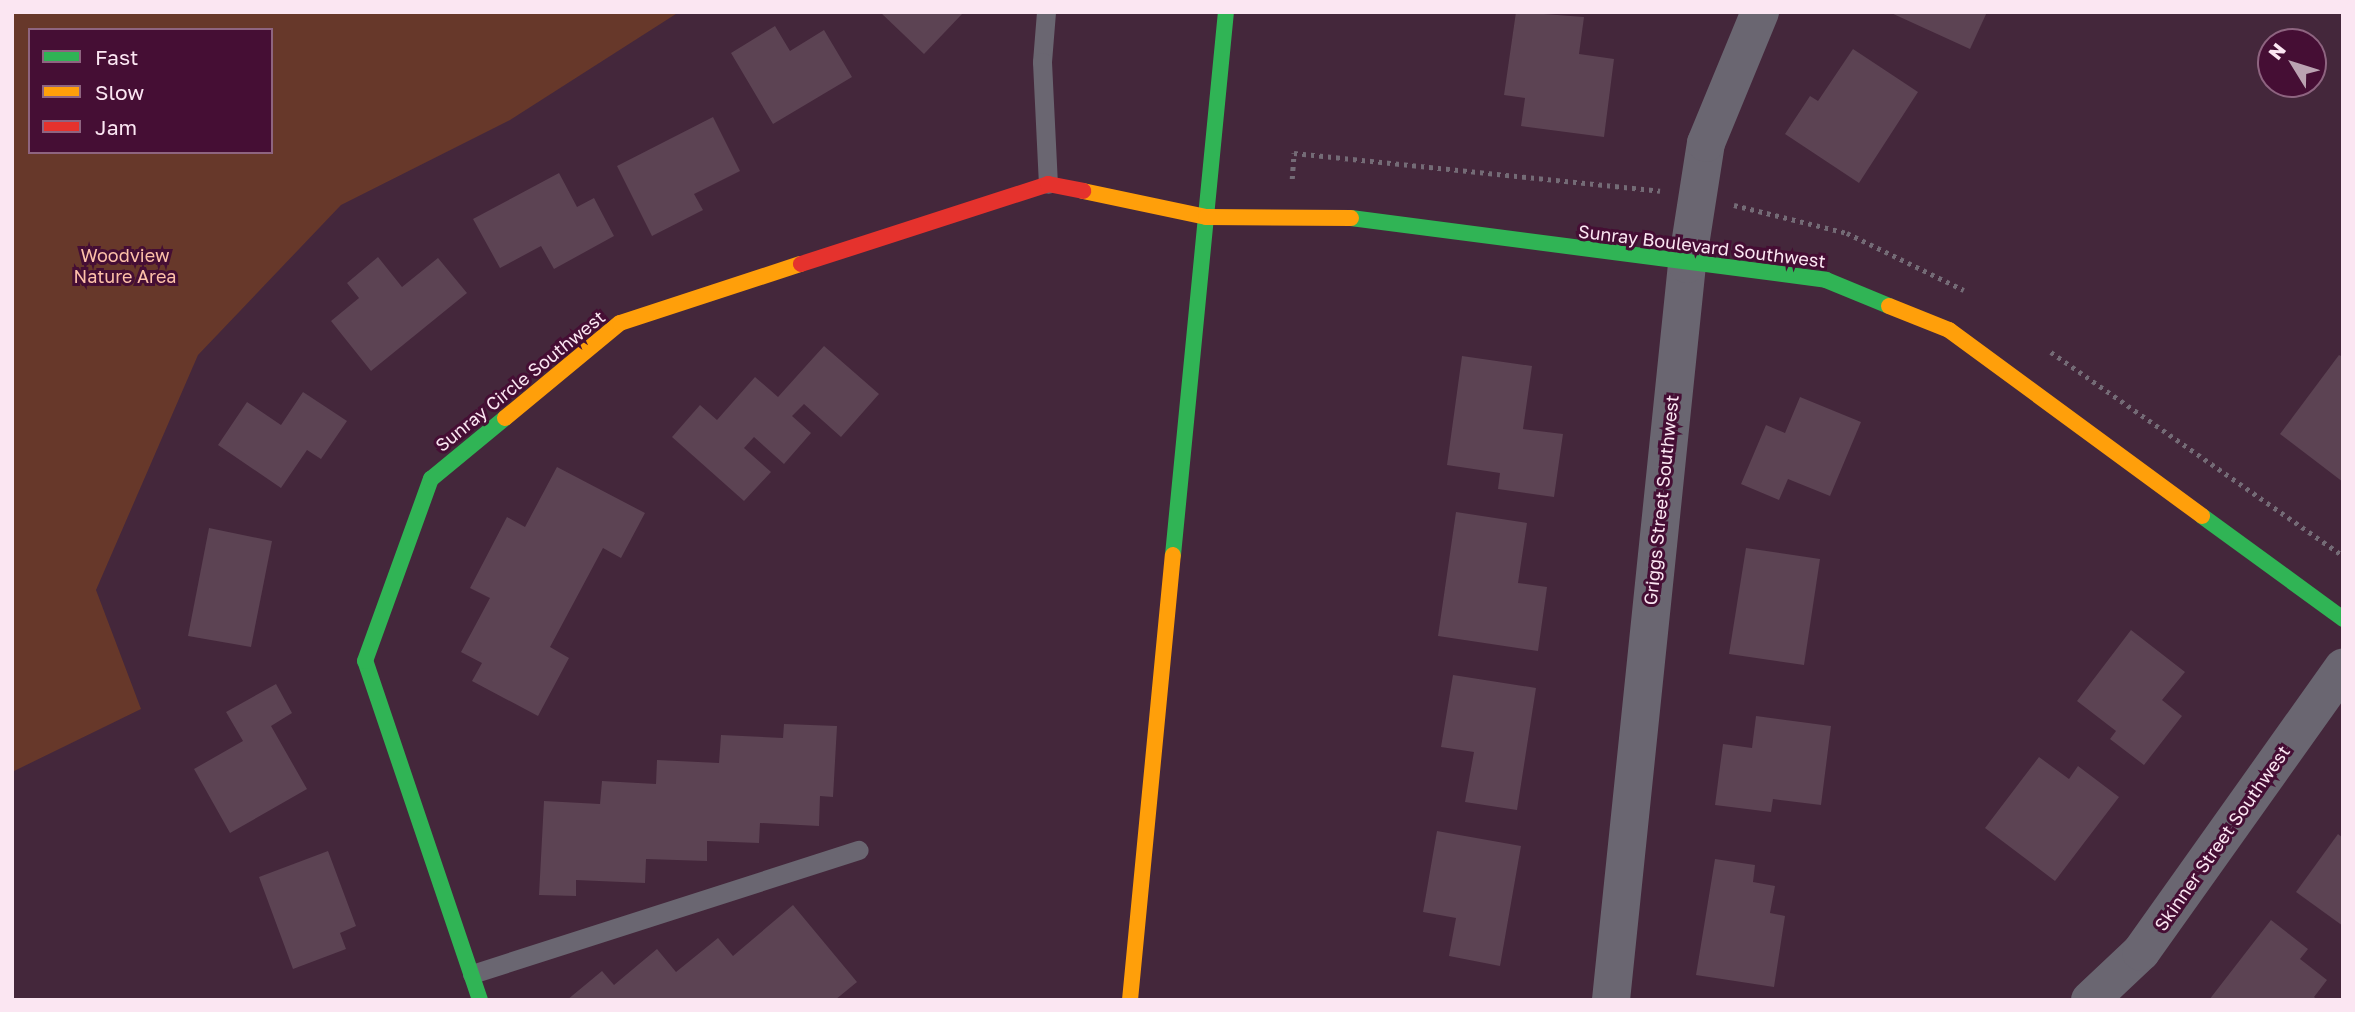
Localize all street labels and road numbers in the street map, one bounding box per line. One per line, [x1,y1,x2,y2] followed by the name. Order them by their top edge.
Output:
[1577,220,1827,272] street label: Sunray Boulevard Southwest
[431,306,609,456] street label: Sunray Circle Southwest
[1639,394,1683,606] street label: Griggs Street Southwest
[2150,741,2294,935] street label: Skinner Street Southwest

